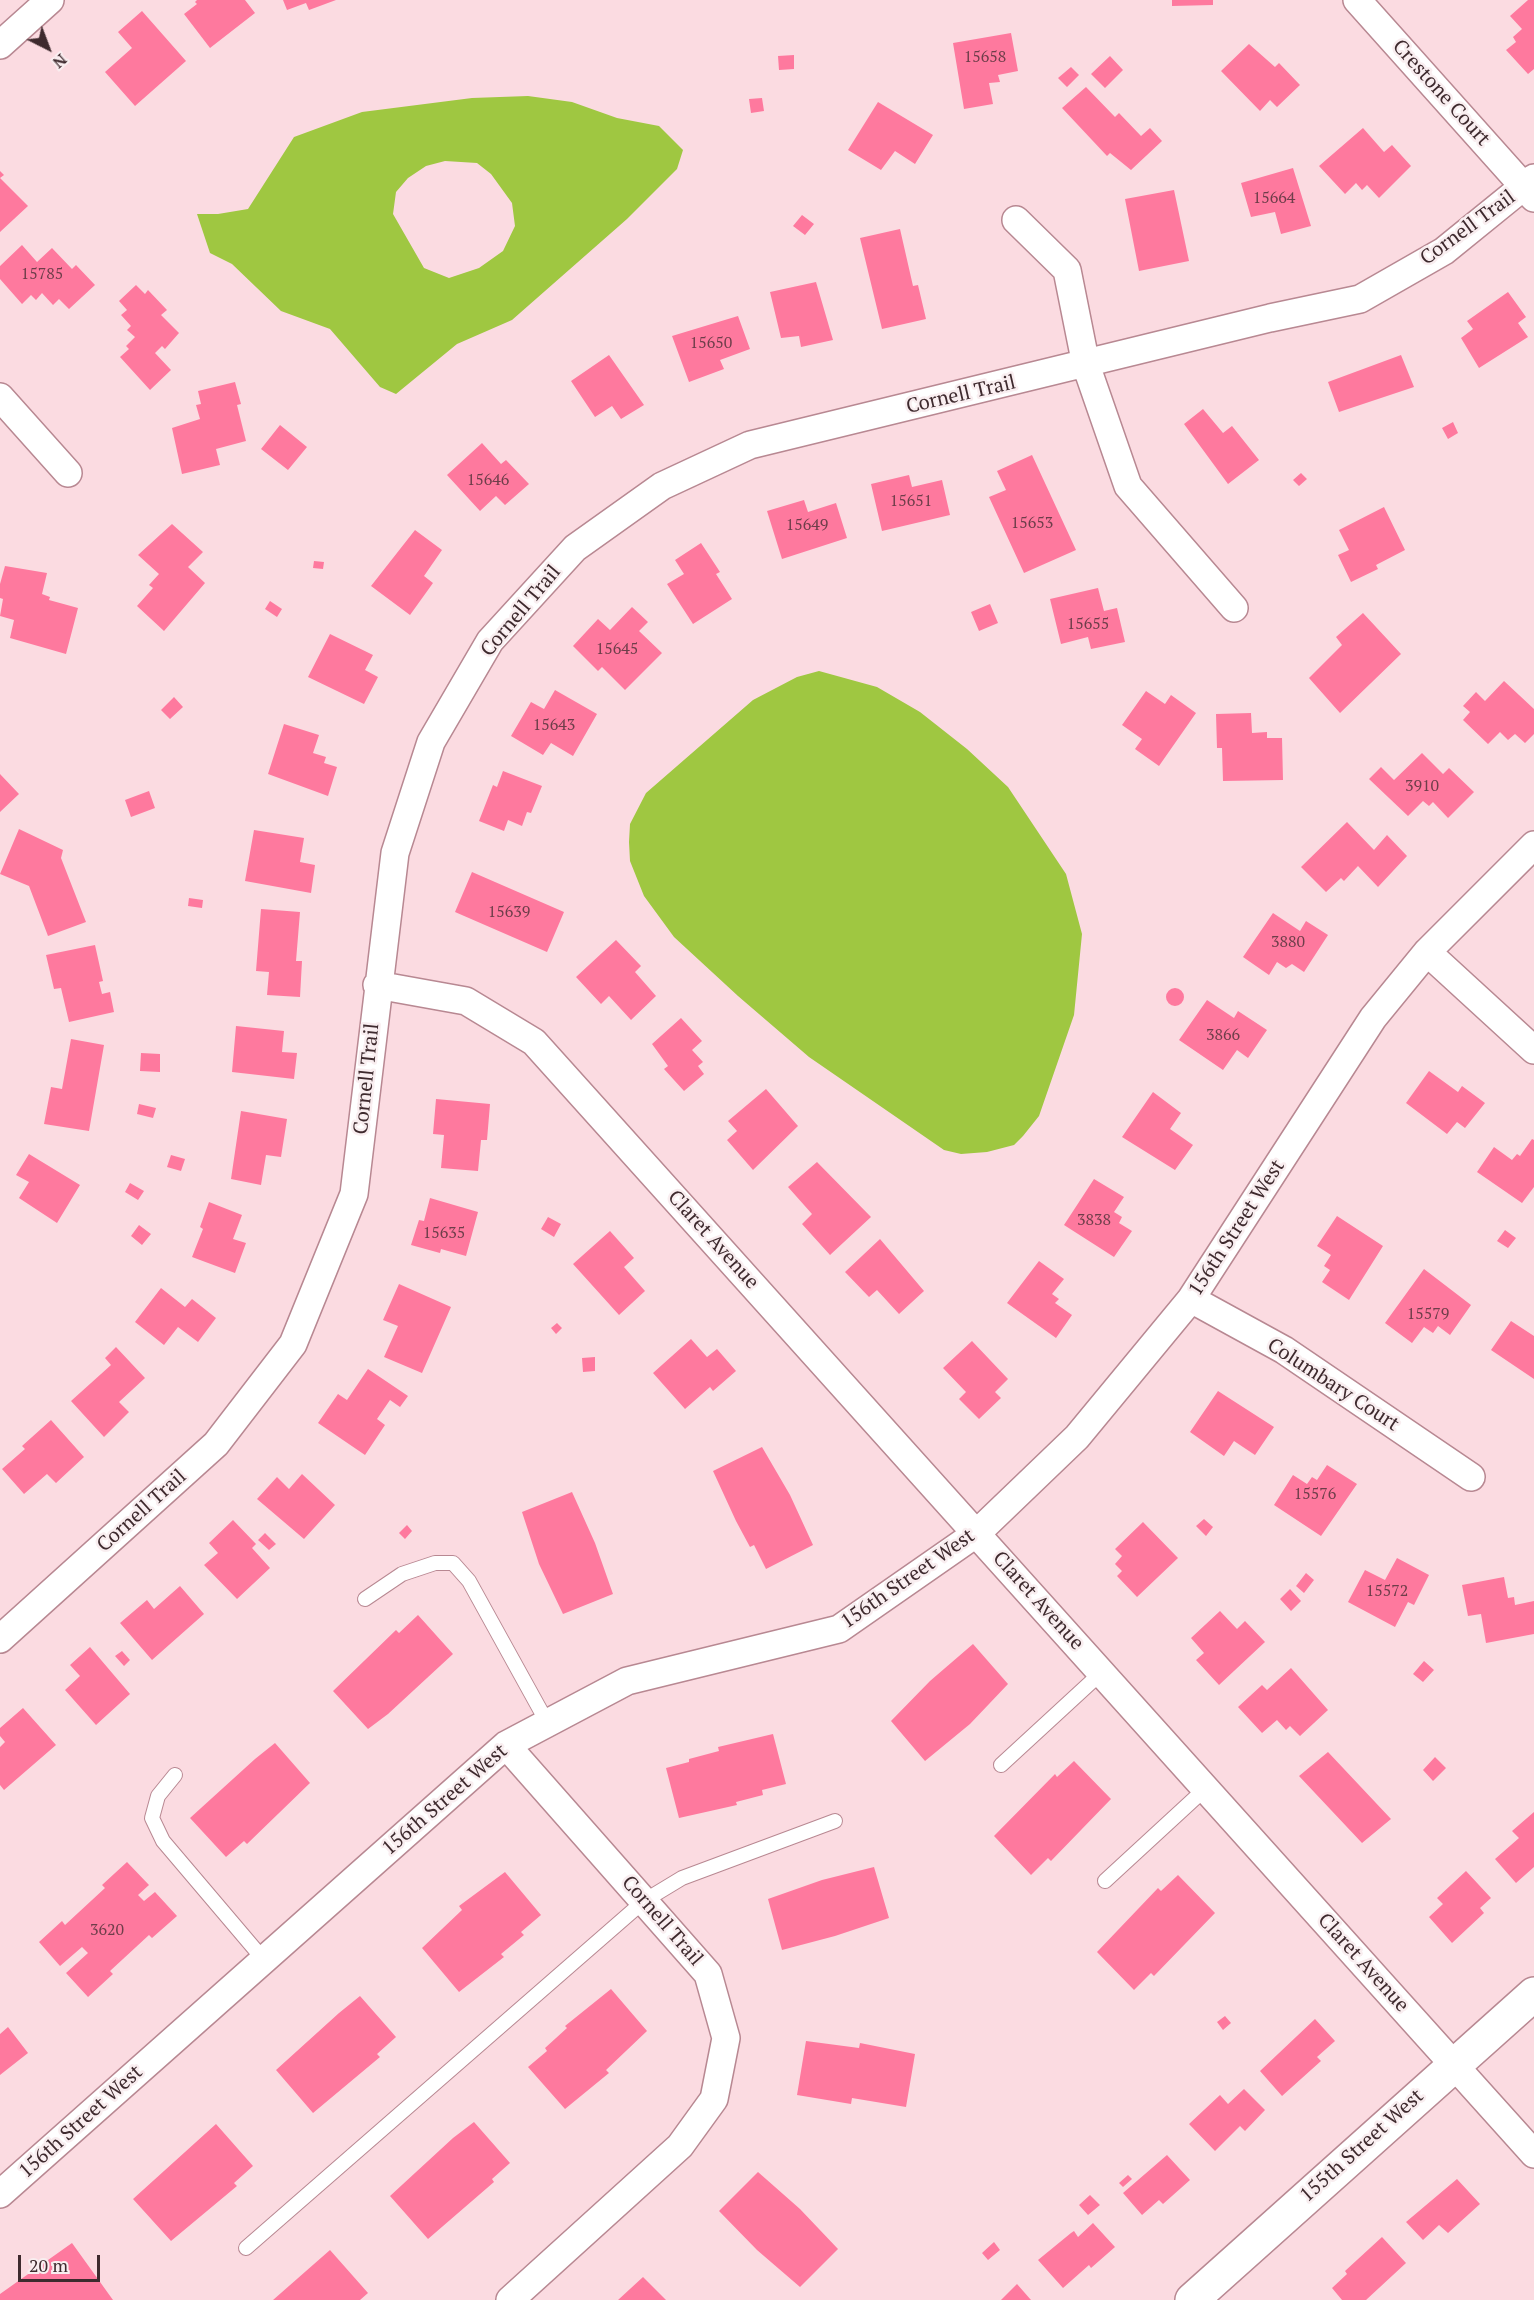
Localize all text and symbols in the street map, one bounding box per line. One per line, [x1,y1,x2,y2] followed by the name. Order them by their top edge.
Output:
[18,18,78,78] north arrow
[1387,35,1495,151] street label: Crestone Court
[964,47,1006,67] house number: 15658
[48,49,72,74] text: N
[1416,185,1520,271] street label: Cornell Trail
[1253,188,1295,208] house number: 15664
[21,264,63,284] house number: 15785
[690,333,732,353] house number: 15650
[904,371,1018,419] street label: Cornell Trail
[467,470,509,490] house number: 15646
[890,491,932,511] house number: 15651
[1011,513,1053,533] house number: 15653
[786,515,828,535] house number: 15649
[476,561,566,661] street label: Cornell Trail
[1067,614,1109,634] house number: 15655
[596,639,638,659] house number: 15645
[533,715,575,735] house number: 15643
[1405,776,1439,796] house number: 3910
[488,902,530,922] house number: 15639
[1271,932,1305,952] house number: 3880
[349,1022,385,1136] street label: Cornell Trail
[1206,1025,1240,1045] house number: 3866
[1184,1155,1290,1301] street label: 156th Street West
[662,1186,764,1294] street label: Claret Avenue
[1077,1210,1111,1230] house number: 3838
[423,1223,465,1243] house number: 15635
[1407,1304,1449,1324] house number: 15579
[1263,1333,1403,1437] street label: Columbary Court
[93,1465,191,1557] street label: Cornell Trail
[1294,1484,1336,1504] house number: 15576
[837,1524,979,1634] street label: 156th Street West
[987,1547,1089,1655] street label: Claret Avenue
[1366,1581,1408,1601] house number: 15572
[378,1739,512,1861] street label: 156th Street West
[616,1871,708,1971] street label: Cornell Trail
[1312,1909,1414,2017] street label: Claret Avenue
[90,1920,124,1940] house number: 3620
[14,2060,148,2184] street label: 156th Street West
[1295,2084,1429,2208] street label: 155th Street West
[21,2243,104,2281] scale bar
[29,2253,68,2277] text: 20 m

